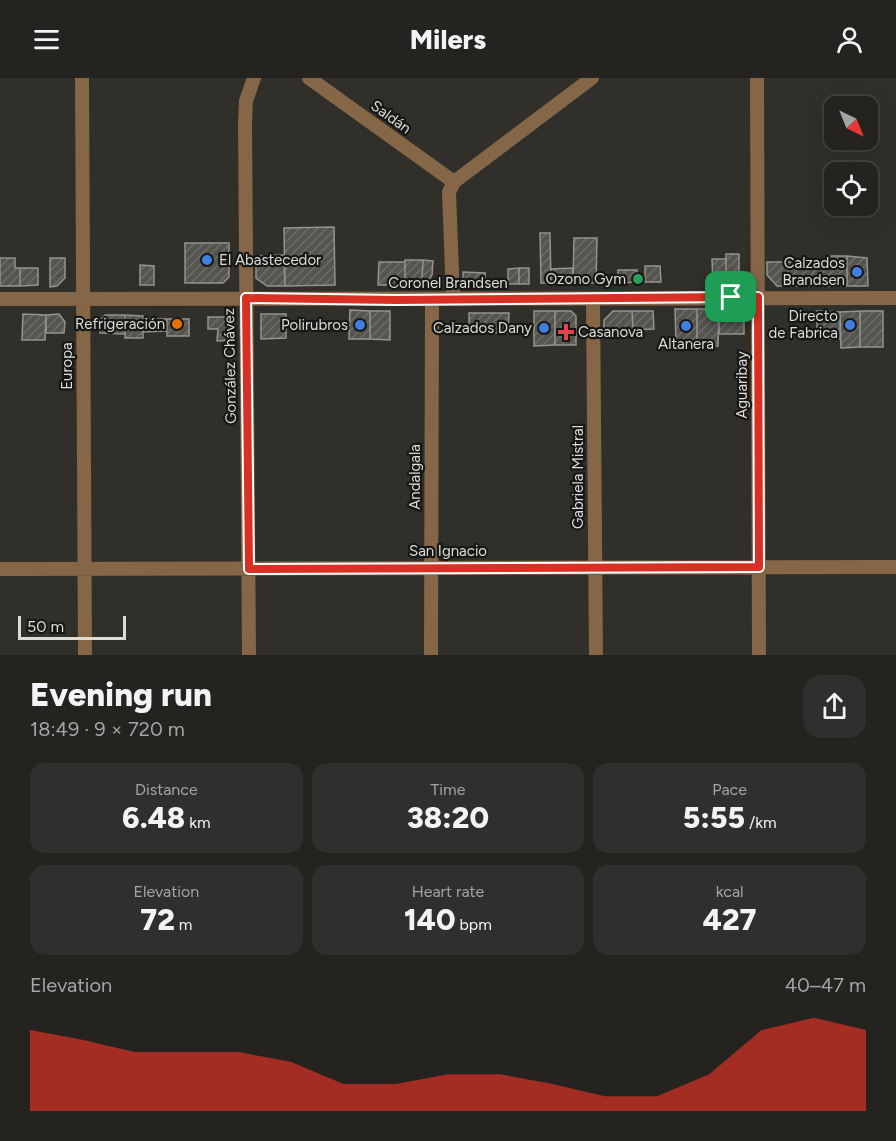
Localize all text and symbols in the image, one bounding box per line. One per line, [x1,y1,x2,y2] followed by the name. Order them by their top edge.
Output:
[30,23,63,56] icon: menu
[410,23,486,56] text: Milers
[833,23,866,56] icon: person
[824,96,878,150] north arrow
[824,96,878,216] map controls
[368,97,414,137] street label: Saldán
[824,162,878,216] button: locate
[219,251,321,269] place label: El Abastecedor
[200,253,214,267] marker: El Abastecedor
[782,254,845,289] place label: Calzados Brandsen
[850,265,864,279] marker: Calzados Brandsen
[545,270,626,288] place label: Ozono Gym
[705,271,756,322] pin
[631,272,645,286] marker: Ozono Gym
[388,274,508,292] street label: Coronel Brandsen
[714,280,747,313] icon: arrive
[769,307,838,342] place label: Directo de Fabrica
[220,308,240,424] street label: González Chávez
[75,315,165,333] place label: Refrigeración
[281,316,348,334] place label: Polirubros
[170,317,184,331] marker: Refrigeración
[353,318,367,332] marker: Polirubros
[843,318,857,332] marker: Directo de Fabrica
[433,319,532,337] place label: Calzados Dany
[679,319,693,333] marker: Altanera
[537,321,551,335] marker: Calzados Dany
[578,323,643,341] place label: Casanova
[559,325,573,339] marker: Casanova
[658,335,714,353] place label: Altanera
[58,342,76,390] street label: Europa
[733,351,751,419] street label: Aguaribay
[569,425,587,529] street label: Gabriela Mistral
[406,444,424,510] street label: Andalgala
[409,542,487,560] street label: San Ignacio
[18,613,126,640] scale bar
[27,617,64,636] text: 50 m
[30,675,212,714] text: Evening run
[803,675,866,738] button: share
[30,717,185,741] text: 18:49 · 9 × 720 m
[135,780,198,799] text: Distance
[431,780,465,799] text: Time
[712,780,747,799] text: Pace
[122,799,185,836] text: 6.48
[407,799,489,836] text: 38:20
[683,799,745,836] text: 5:55
[185,813,211,832] text: km
[745,813,777,832] text: /km
[133,882,199,901] text: Elevation
[412,882,484,901] text: Heart rate
[716,882,744,901] text: kcal
[140,901,175,938] text: 72
[404,901,456,938] text: 140
[703,901,757,938] text: 427
[175,915,192,934] text: m
[456,915,492,934] text: bpm
[30,973,112,997] text: Elevation
[785,973,866,997] text: 40–47 m

